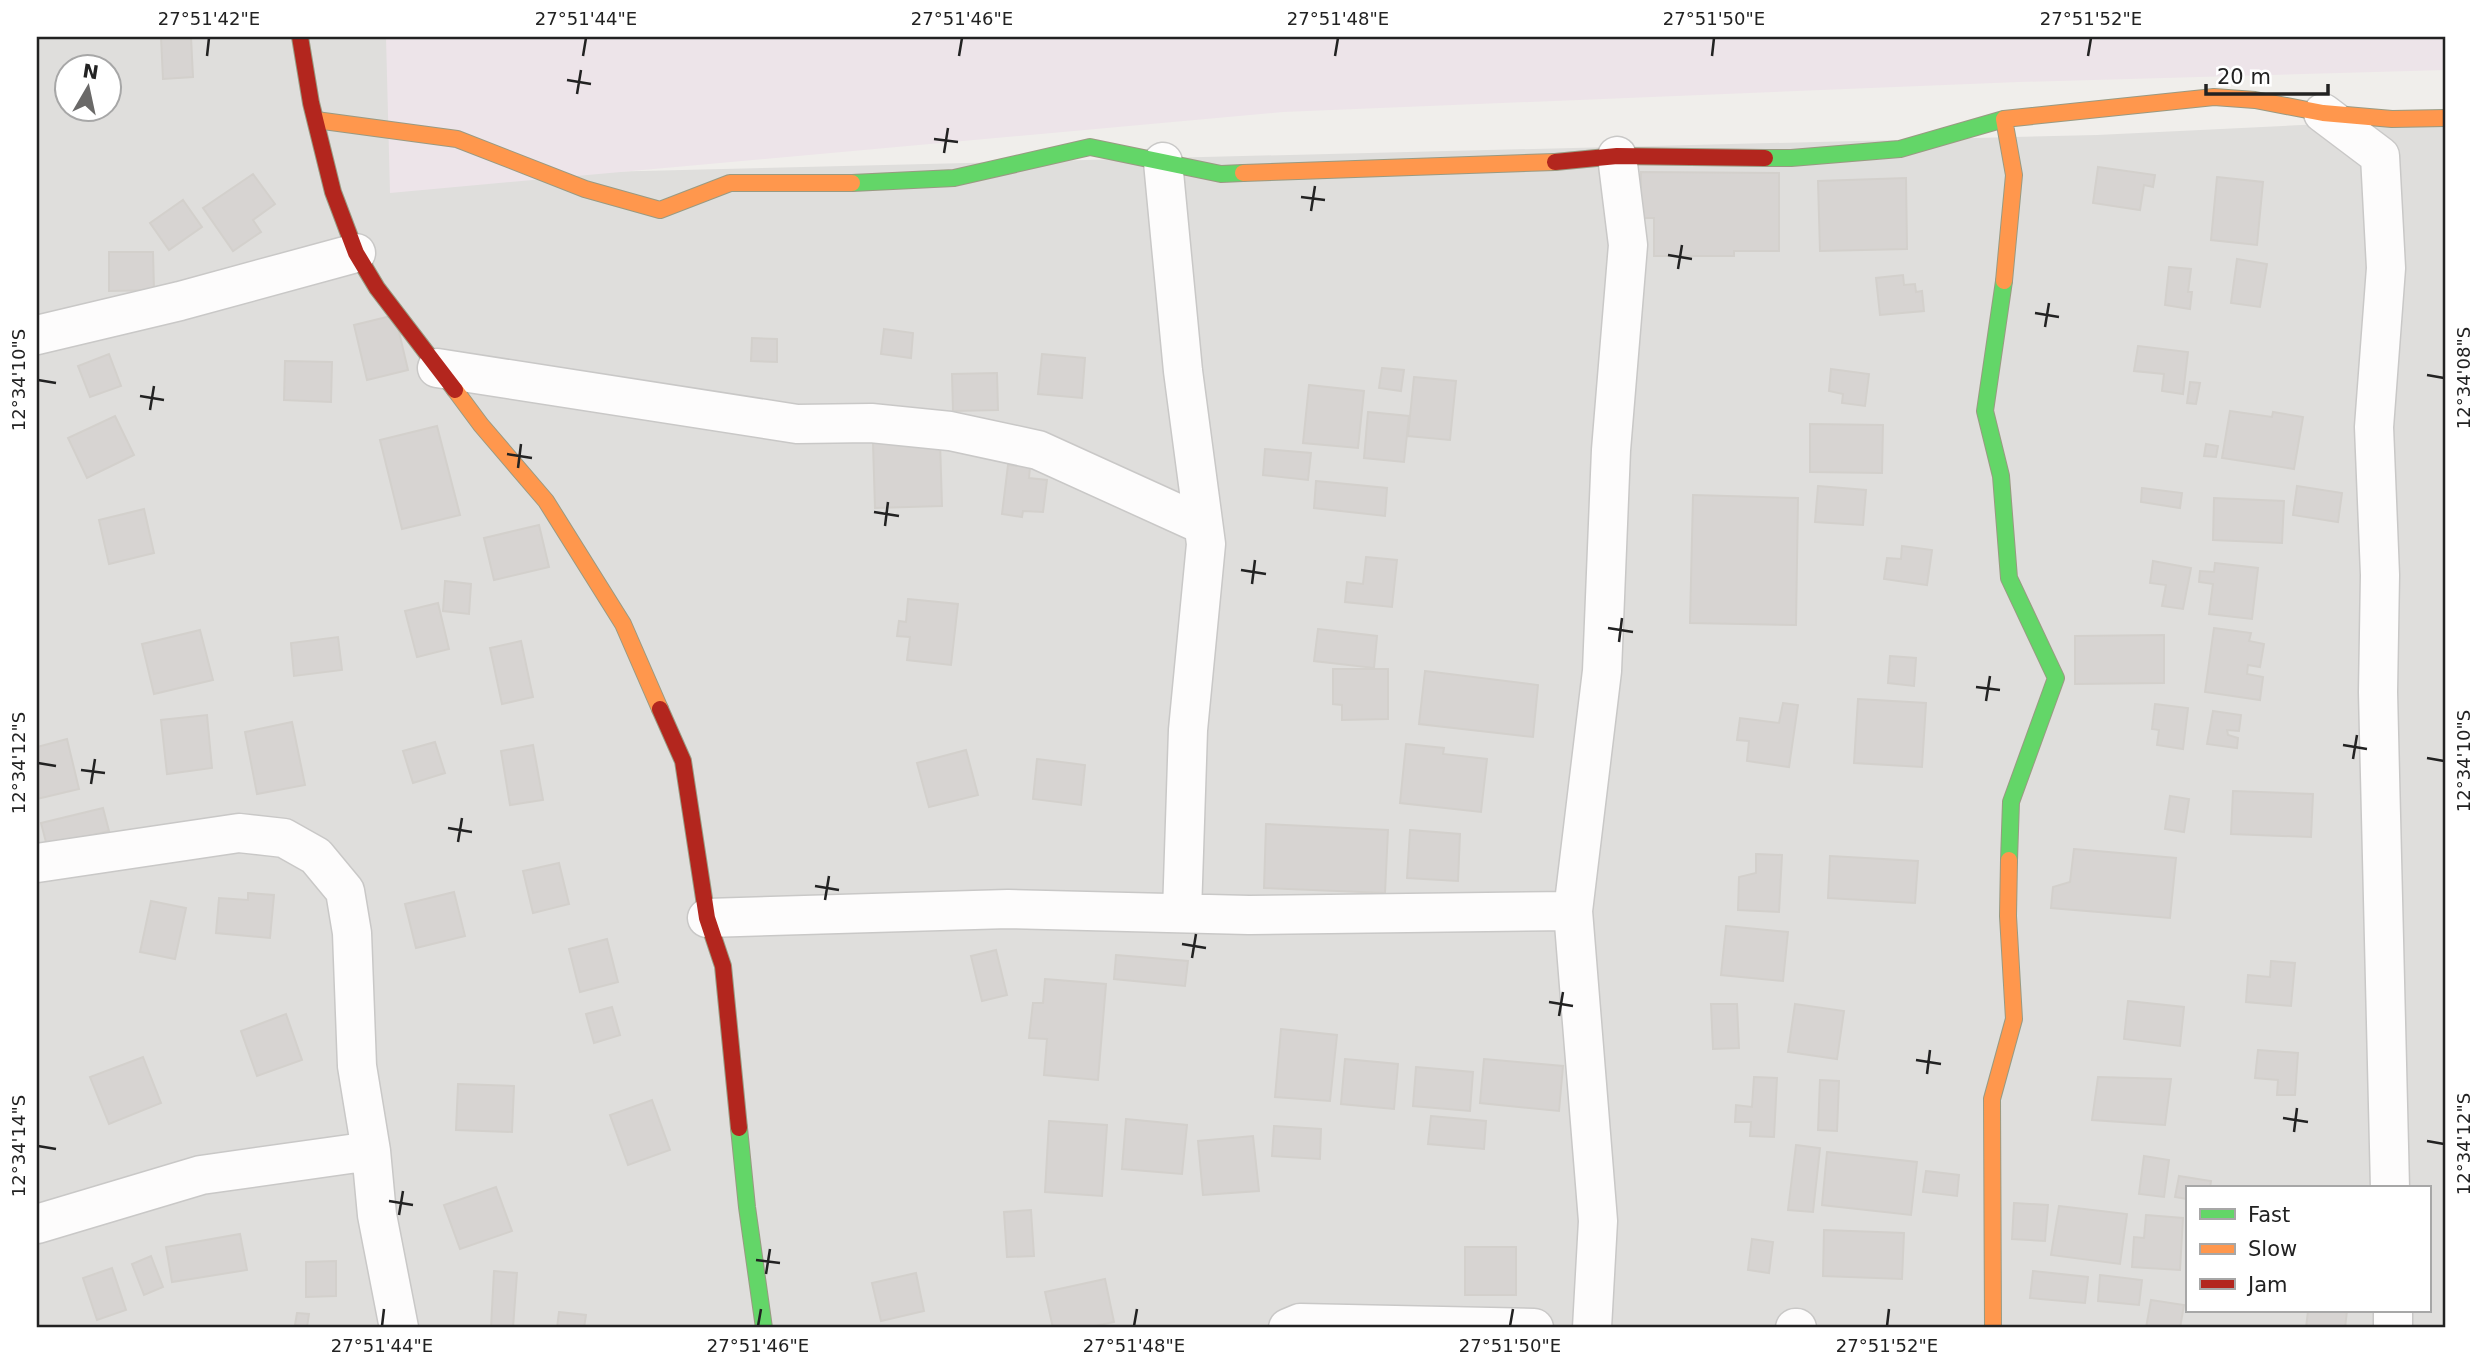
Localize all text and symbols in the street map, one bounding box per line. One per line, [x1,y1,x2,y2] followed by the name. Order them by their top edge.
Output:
[158,8,260,29] text: 27°51'42"E
[535,8,637,29] text: 27°51'44"E
[911,8,1013,29] text: 27°51'46"E
[1287,8,1389,29] text: 27°51'48"E
[1663,8,1765,29] text: 27°51'50"E
[2040,8,2142,29] text: 27°51'52"E
[52,52,122,122] north arrow
[2206,52,2329,96] scale bar
[81,59,100,83] text: N
[2217,65,2271,89] text: 20 m
[2453,327,2474,429] text: 12°34'08"S
[8,329,29,431] text: 12°34'10"S
[2453,710,2474,812] text: 12°34'10"S
[8,712,29,814] text: 12°34'12"S
[2453,1093,2474,1195] text: 12°34'12"S
[8,1095,29,1197] text: 12°34'14"S
[2186,1186,2430,1312] legend
[2248,1203,2290,1227] text: Fast
[2248,1237,2297,1261] text: Slow
[2246,1273,2288,1297] text: Jam
[331,1335,433,1356] text: 27°51'44"E
[707,1335,809,1356] text: 27°51'46"E
[1083,1335,1185,1356] text: 27°51'48"E
[1459,1335,1561,1356] text: 27°51'50"E
[1836,1335,1938,1356] text: 27°51'52"E

